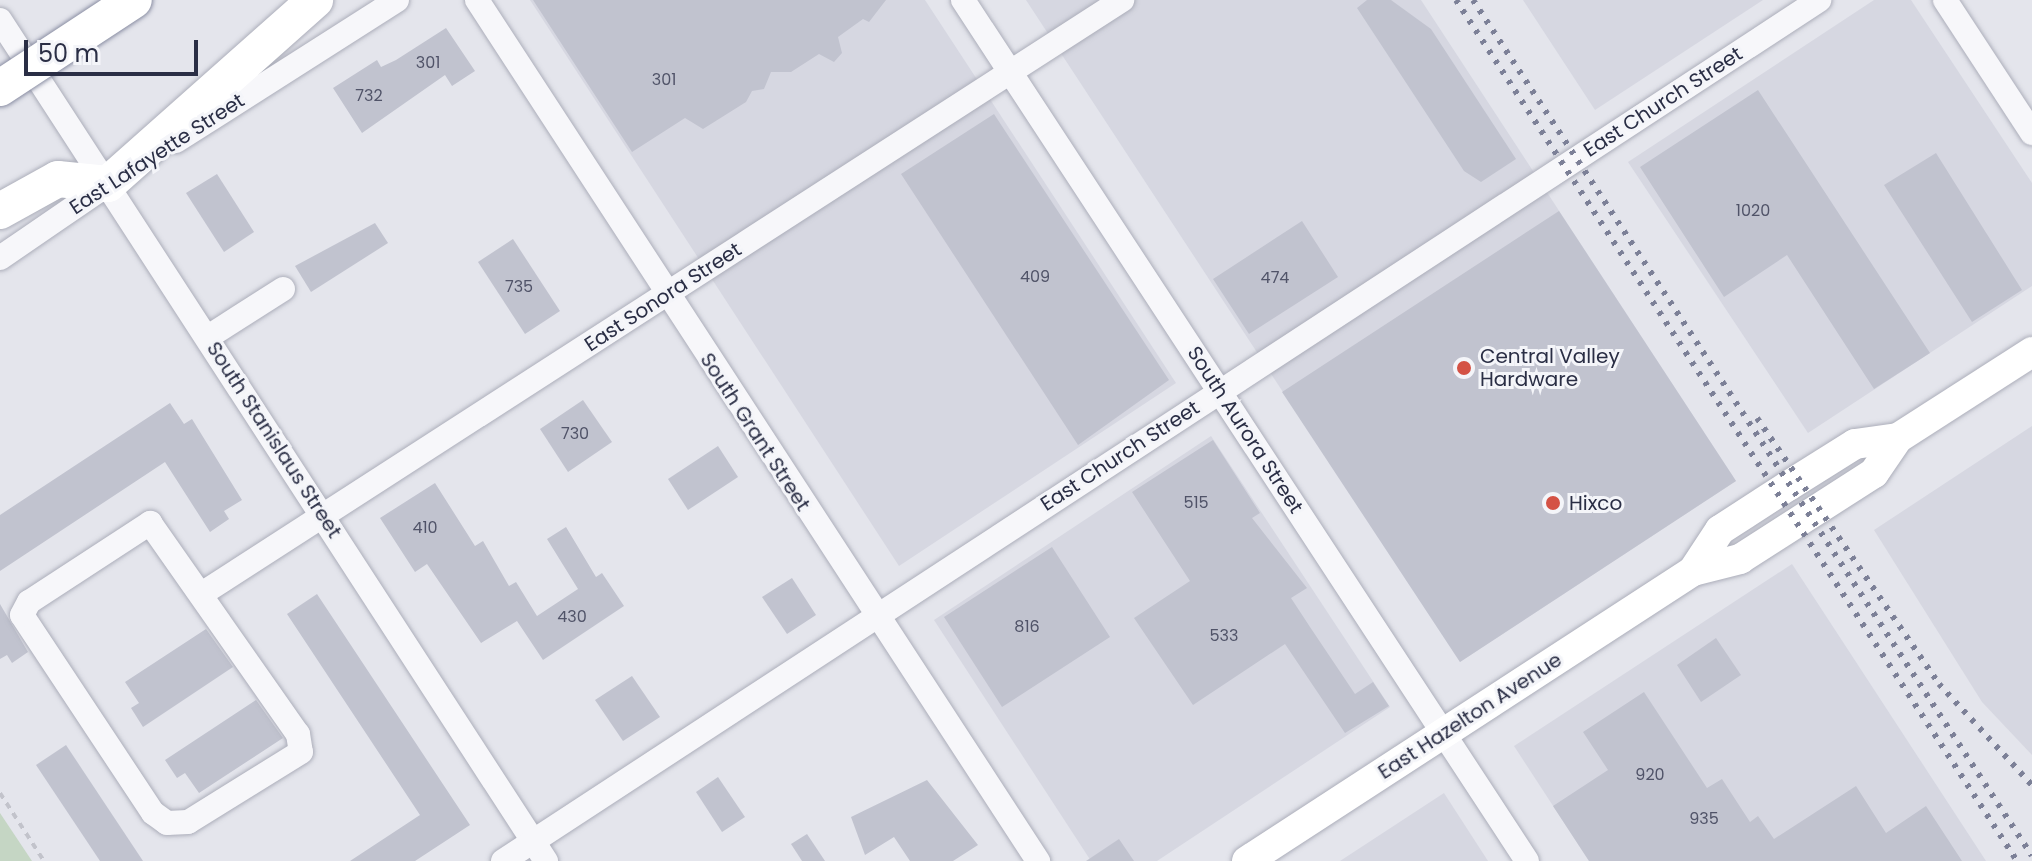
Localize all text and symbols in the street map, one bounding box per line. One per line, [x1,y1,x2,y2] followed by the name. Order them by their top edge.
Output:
[28,24,202,74] scale bar
[38,37,99,70] text: 50 m
[1579,42,1747,162] street label: East Church Street
[416,53,440,73] house number: 301
[652,70,676,90] house number: 301
[355,86,383,106] house number: 732
[65,88,249,220] street label: East Lafayette Street
[1736,201,1770,221] house number: 1020
[580,237,746,357] street label: East Sonora Street
[1020,267,1050,287] house number: 409
[1261,268,1289,288] house number: 474
[505,277,533,297] house number: 735
[202,337,346,543] street label: South Stanislaus Street
[1182,342,1308,518] street label: South Aurora Street
[1480,344,1620,391] place label: Central Valley Hardware
[695,349,815,515] street label: South Grant Street
[1455,359,1473,377] marker: Central Valley Hardware
[1036,396,1204,516] street label: East Church Street
[561,424,589,444] house number: 730
[1569,491,1622,515] place label: Hixco
[1183,493,1209,513] house number: 515
[1544,494,1562,512] marker: Hixco
[412,518,438,538] house number: 410
[557,607,587,627] house number: 430
[1014,617,1040,637] house number: 816
[1210,626,1238,646] house number: 533
[1374,648,1566,784] street label: East Hazelton Avenue
[1635,765,1665,785] house number: 920
[1689,809,1719,829] house number: 935

